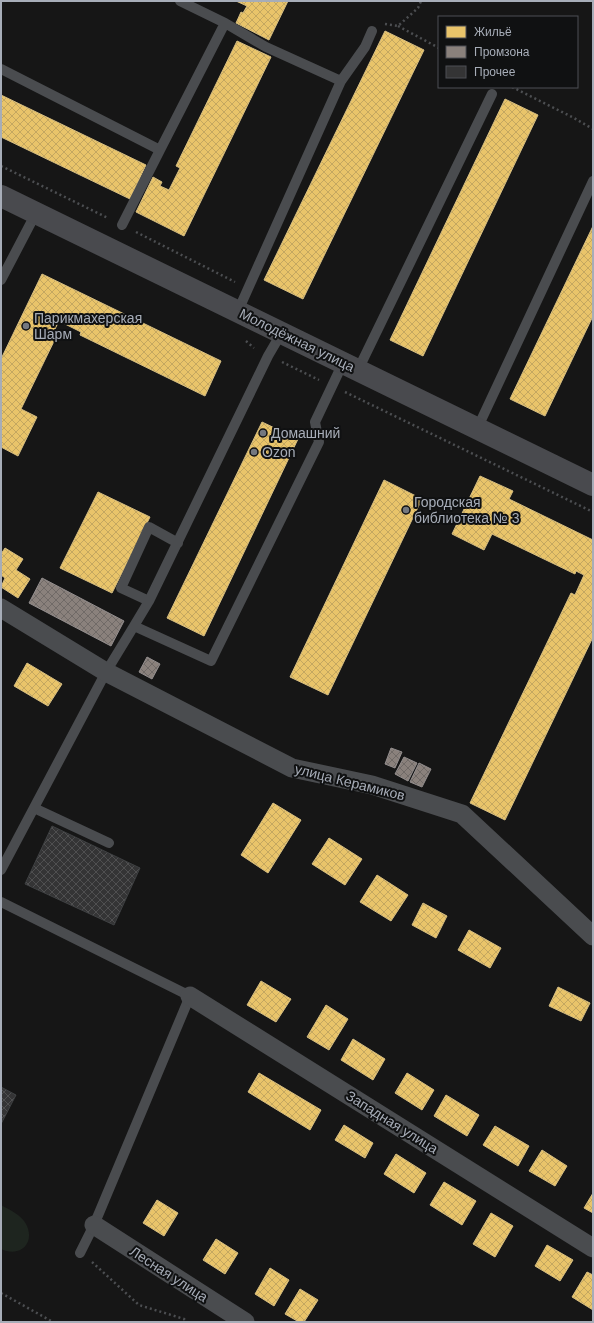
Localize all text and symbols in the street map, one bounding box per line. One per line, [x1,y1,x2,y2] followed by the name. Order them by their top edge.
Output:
[438,16,578,88] legend
[474,25,512,39] text: Жильё
[474,45,530,59] text: Промзона
[474,65,516,79] text: Прочее
[237,305,357,375] street label: Молодёжная улица
[34,310,142,342] place label: Парикмахерская Шарм
[21,321,31,331] marker: Парикмахерская Шарм
[271,425,340,441] place label: Домашний
[258,428,268,438] marker: Домашний
[262,444,295,460] place label: Ozon
[249,447,259,457] marker: Ozon
[414,494,520,526] place label: Городская библиотека № 3
[401,505,411,515] marker: Городская библиотека № 3
[293,761,407,803] street label: улица Керамиков
[343,1087,441,1157] street label: Западная улица
[127,1243,211,1305] street label: Лесная улица

